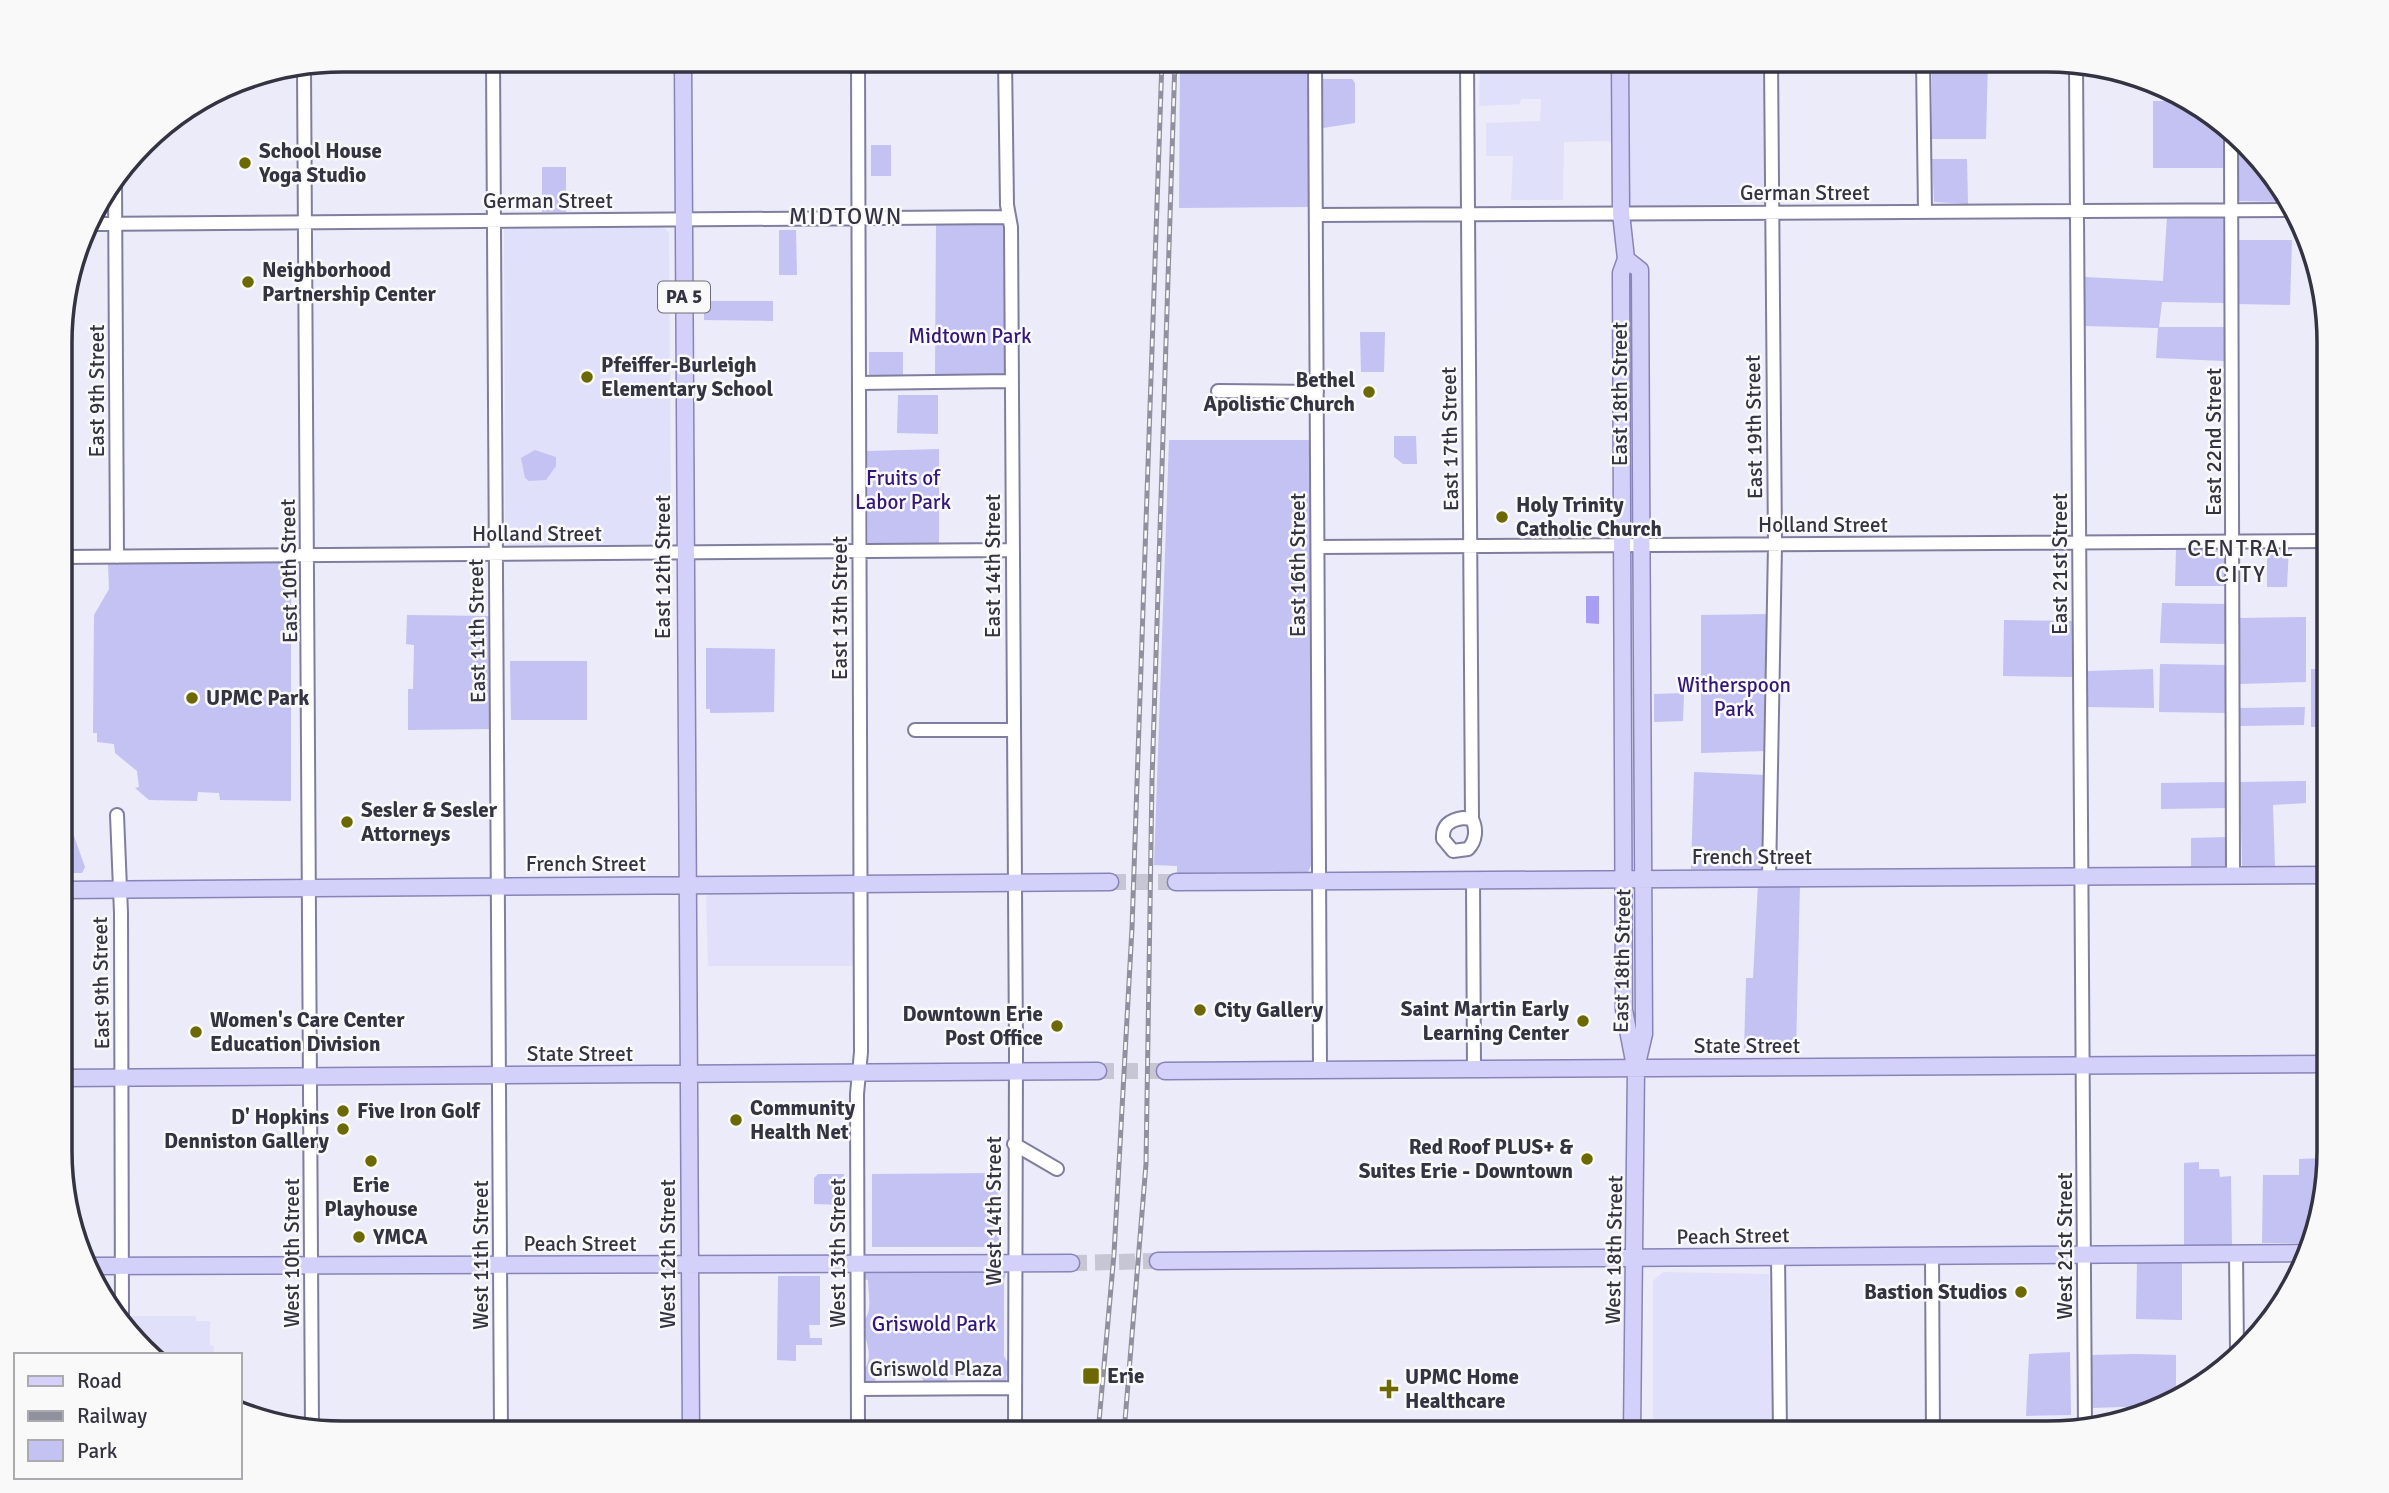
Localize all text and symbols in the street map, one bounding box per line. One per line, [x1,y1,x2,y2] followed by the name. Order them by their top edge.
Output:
[258,138,382,188] place label: School House Yoga Studio
[237,155,253,171] marker: School House Yoga Studio
[1740,180,1870,206] street label: German Street
[483,188,613,214] street label: German Street
[789,202,903,231] district label: MIDTOWN
[262,257,437,307] place label: Neighborhood Partnership Center
[240,274,256,290] marker: Neighborhood Partnership Center
[658,282,710,312] road number: PA 5
[1607,322,1633,466] street label: East 18th Street
[908,323,1032,349] park label: Midtown Park
[84,325,110,458] street label: East 9th Street
[601,352,773,402] place label: Pfeiffer-Burleigh Elementary School
[1740,355,1768,499] street label: East 19th Street
[1204,367,1355,417] place label: Bethel Apolistic Church
[1436,367,1464,511] street label: East 17th Street
[2201,368,2227,516] street label: East 22nd Street
[579,369,595,385] marker: Pfeiffer-Burleigh Elementary School
[1361,384,1377,400] marker: Bethel Apolistic Church
[855,465,952,515] park label: Fruits of Labor Park
[1516,492,1662,542] place label: Holy Trinity Catholic Church
[1285,493,1311,637] street label: East 16th Street
[2047,493,2073,635] street label: East 21st Street
[980,494,1006,638] street label: East 14th Street
[650,495,676,639] street label: East 12th Street
[275,499,303,643] street label: East 10th Street
[1494,509,1510,525] marker: Holy Trinity Catholic Church
[1758,512,1888,538] street label: Holland Street
[472,521,602,547] street label: Holland Street
[2187,534,2295,589] district label: CENTRAL CITY
[827,536,853,680] street label: East 13th Street
[463,559,491,703] street label: East 11th Street
[1677,672,1791,722] park label: Witherspoon Park
[206,685,309,711] place label: UPMC Park
[184,690,200,706] marker: UPMC Park
[361,797,498,847] place label: Sesler & Sesler Attorneys
[339,814,355,830] marker: Sesler & Sesler Attorneys
[1692,844,1812,870] street label: French Street
[526,851,646,877] street label: French Street
[1608,889,1636,1033] street label: East 18th Street
[87,916,115,1050] street label: East 9th Street
[1401,996,1570,1046] place label: Saint Martin Early Learning Center
[1214,997,1324,1023] place label: City Gallery
[903,1001,1043,1051] place label: Downtown Erie Post Office
[1192,1002,1208,1018] marker: City Gallery
[210,1007,405,1057] place label: Women's Care Center Education Division
[1575,1013,1591,1029] marker: Saint Martin Early Learning Center
[1049,1018,1065,1034] marker: Downtown Erie Post Office
[188,1024,204,1040] marker: Women's Care Center Education Division
[1694,1033,1800,1059] street label: State Street
[527,1041,633,1067] street label: State Street
[750,1095,856,1145] place label: Community Health Net
[357,1098,481,1124] place label: Five Iron Golf
[335,1103,351,1119] marker: Five Iron Golf
[164,1104,330,1154] place label: D' Hopkins Denniston Gallery
[728,1112,744,1128] marker: Community Health Net
[335,1121,351,1137] marker: D' Hopkins Denniston Gallery
[1359,1134,1573,1184] place label: Red Roof PLUS+ & Suites Erie - Downtown
[981,1136,1007,1286] street label: West 14th Street
[1579,1151,1595,1167] marker: Red Roof PLUS+ & Suites Erie - Downtown
[363,1153,379,1169] marker: Erie Playhouse
[324,1172,418,1222] place label: Erie Playhouse
[2052,1172,2078,1320] street label: West 21st Street
[1600,1175,1628,1325] street label: West 18th Street
[279,1178,305,1328] street label: West 10th Street
[825,1178,851,1328] street label: West 13th Street
[655,1179,681,1329] street label: West 12th Street
[468,1180,494,1330] street label: West 11th Street
[1676,1222,1790,1250] street label: Peach Street
[372,1224,428,1250] place label: YMCA
[351,1229,367,1245] marker: YMCA
[523,1231,637,1257] street label: Peach Street
[1864,1279,2007,1305] place label: Bastion Studios
[2013,1284,2029,1300] marker: Bastion Studios
[872,1311,997,1337] park label: Griswold Park
[14,1353,242,1479] legend
[870,1356,1002,1382] street label: Griswold Plaza
[1107,1363,1144,1389] place label: Erie
[1405,1364,1519,1414] place label: UPMC Home Healthcare
[1081,1366,1101,1386] marker: Erie
[77,1368,122,1394] text: Road
[1379,1379,1399,1399] marker: UPMC Home Healthcare
[77,1403,147,1429] text: Railway
[77,1438,118,1464] text: Park

